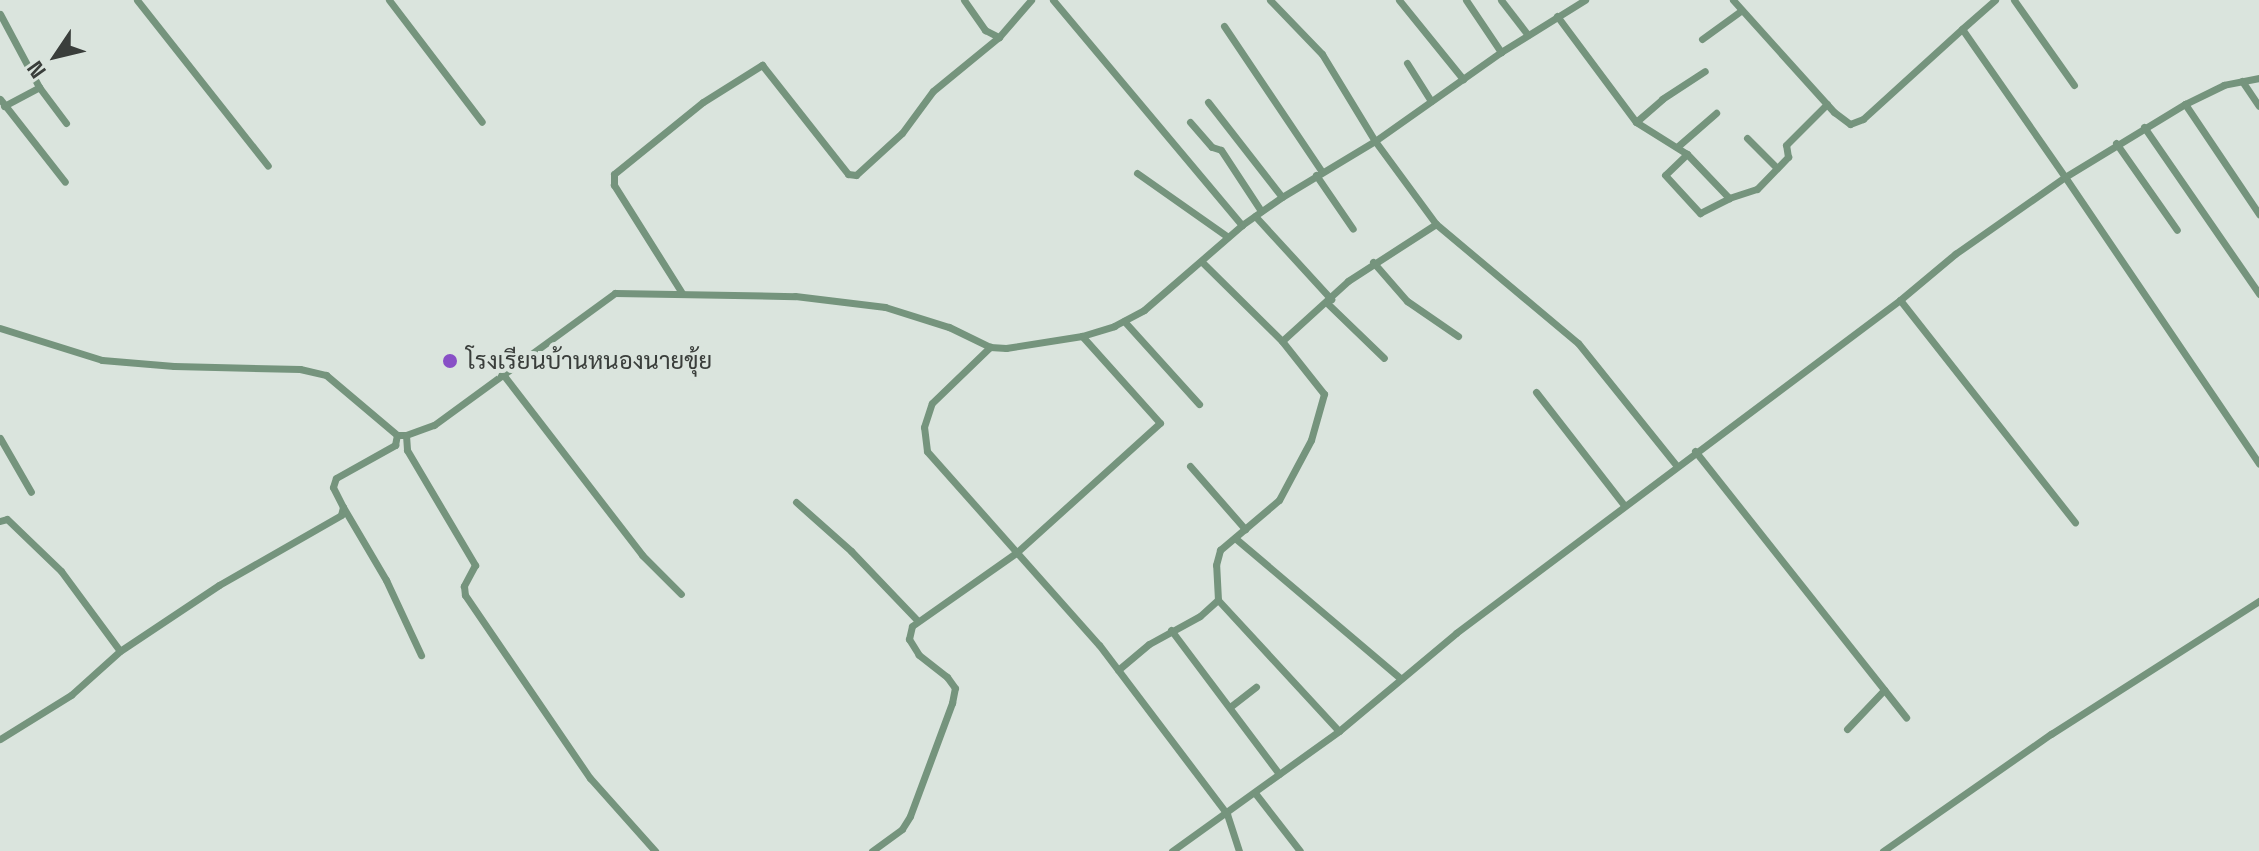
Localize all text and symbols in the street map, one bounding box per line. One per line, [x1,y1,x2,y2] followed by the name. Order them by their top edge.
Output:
[16,16,96,96] north arrow
[21,56,52,84] text: N
[466,347,712,375] place label: โรงเรียนบ้านหนองนายขุ้ย
[441,352,459,370] marker: โรงเรียนบ้านหนองนายขุ้ย

